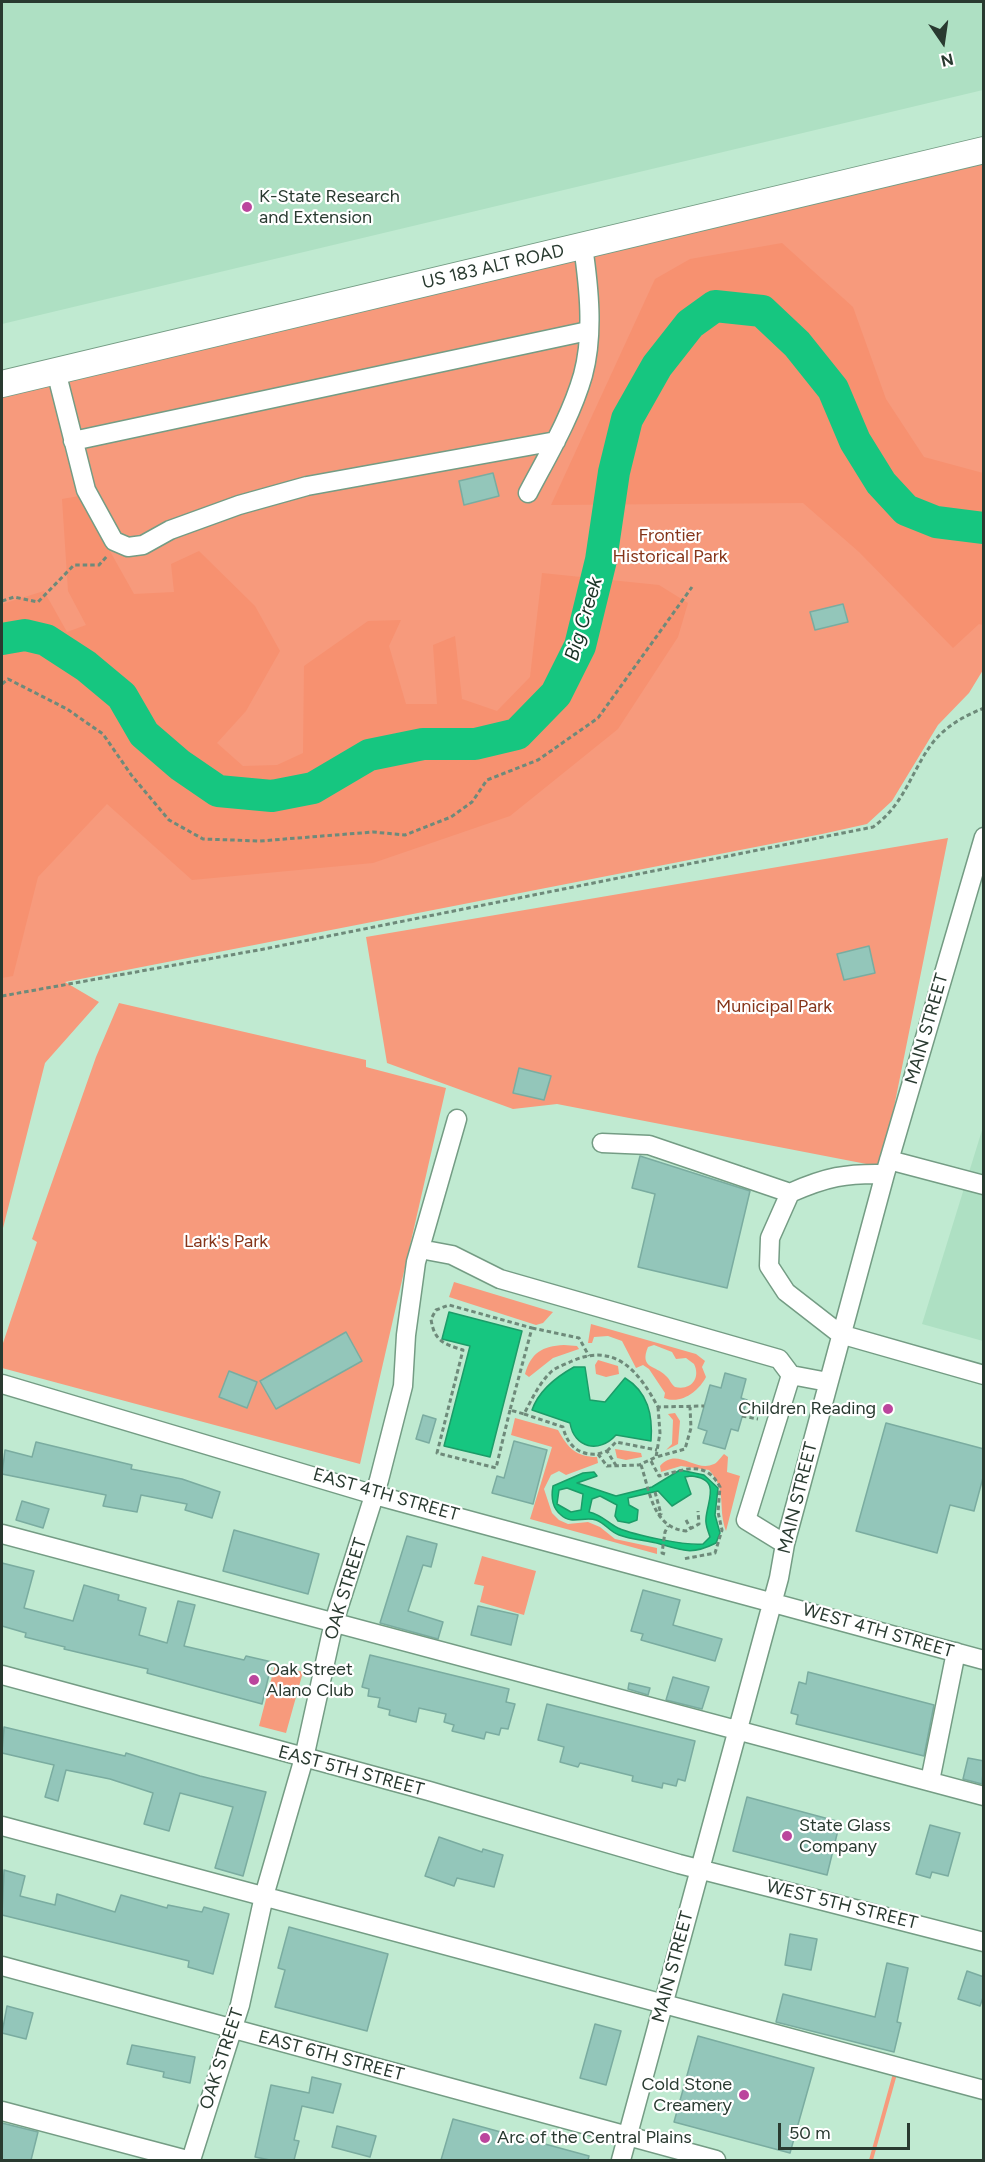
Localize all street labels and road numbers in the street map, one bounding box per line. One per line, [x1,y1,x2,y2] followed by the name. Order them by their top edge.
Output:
[420,240,566,294] street label: US 183 ALT ROAD
[901,971,953,1087] street label: MAIN STREET
[774,1440,822,1556] street label: MAIN STREET
[311,1464,461,1526] street label: EAST 4TH STREET
[320,1536,372,1642] street label: OAK STREET
[800,1599,956,1663] street label: WEST 4TH STREET
[276,1741,426,1801] street label: EAST 5TH STREET
[764,1876,920,1934] street label: WEST 5TH STREET
[648,1909,698,2025] street label: MAIN STREET
[195,2006,249,2112] street label: OAK STREET
[256,2026,406,2086] street label: EAST 6TH STREET

